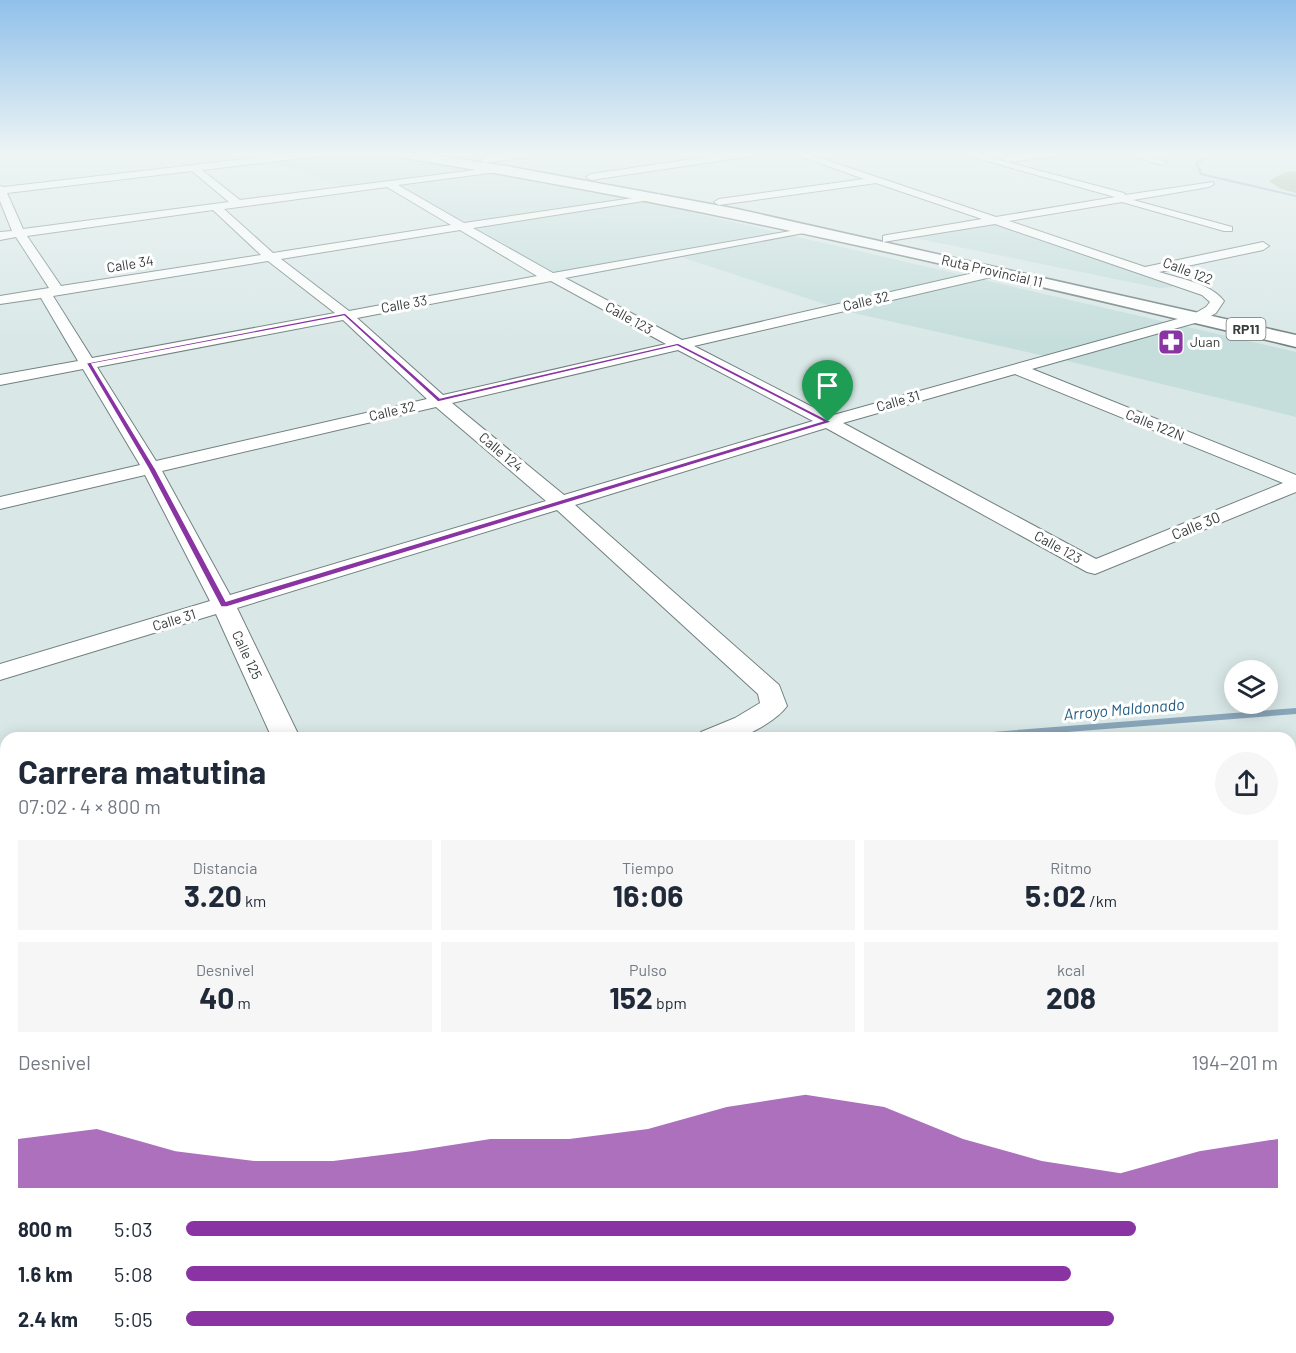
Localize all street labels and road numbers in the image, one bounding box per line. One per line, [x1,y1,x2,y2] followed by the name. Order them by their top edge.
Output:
[105,251,155,276] street label: Calle 34
[940,251,1044,290] street label: Ruta Provincial 11
[1161,253,1216,288] street label: Calle 122
[841,287,891,314] street label: Calle 32
[379,291,428,316] street label: Calle 33
[602,298,656,338] street label: Calle 123
[1226,318,1266,340] road number: RP11
[874,386,921,415] street label: Calle 31
[367,397,417,424] street label: Calle 32
[1123,405,1187,444] street label: Calle 122N
[476,428,527,475] street label: Calle 124
[1169,507,1223,543] street label: Calle 30
[1031,527,1085,567] street label: Calle 123
[150,605,198,634] street label: Calle 31
[229,628,266,682] street label: Calle 125

